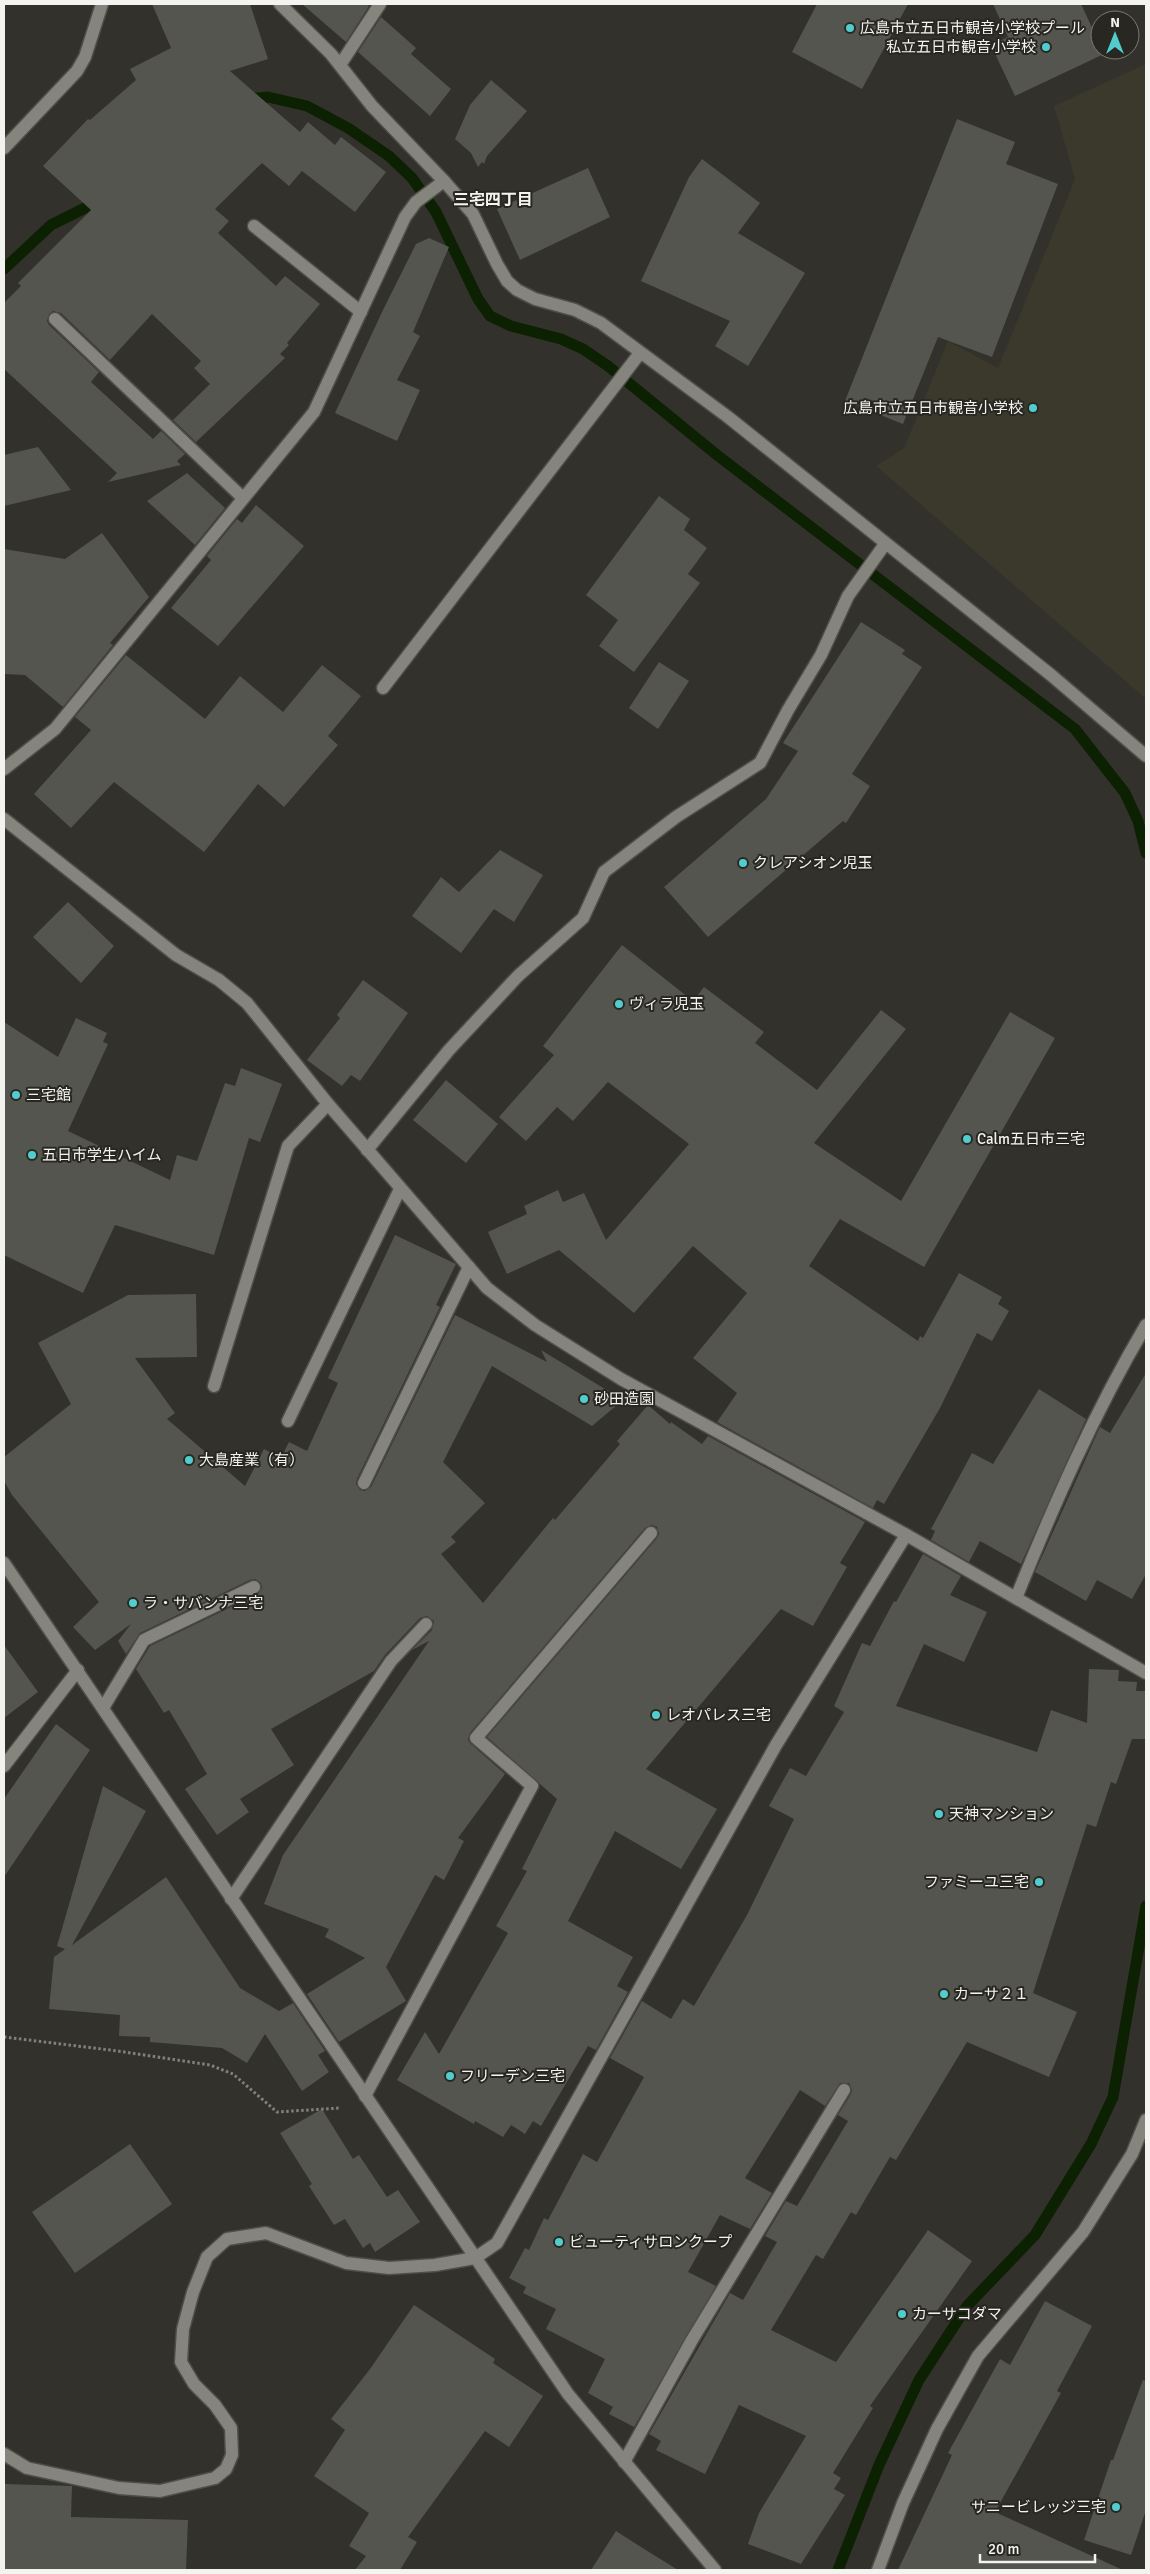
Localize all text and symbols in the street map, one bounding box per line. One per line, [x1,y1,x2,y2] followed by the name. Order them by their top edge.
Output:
[1090,10,1140,60] north arrow
[1110,14,1120,31] text: N
[860,19,1085,37] place label: 広島市立五日市観音小学校プール
[844,22,856,34] marker: 広島市立五日市観音小学校プール
[886,38,1036,56] place label: 私立五日市観音小学校
[1040,41,1052,53] marker: 私立五日市観音小学校
[453,190,533,210] district label: 三宅四丁目
[843,399,1023,417] place label: 広島市立五日市観音小学校
[1027,402,1039,414] marker: 広島市立五日市観音小学校
[753,854,872,872] place label: クレアシオン児玉
[737,857,749,869] marker: クレアシオン児玉
[629,995,704,1013] place label: ヴィラ児玉
[613,998,625,1010] marker: ヴィラ児玉
[26,1086,71,1104] place label: 三宅館
[10,1089,22,1101] marker: 三宅館
[977,1130,1085,1148] place label: Calm五日市三宅
[961,1133,973,1145] marker: Calm五日市三宅
[42,1146,161,1164] place label: 五日市学生ハイム
[26,1149,38,1161] marker: 五日市学生ハイム
[594,1390,654,1408] place label: 砂田造園
[578,1393,590,1405] marker: 砂田造園
[199,1451,304,1469] place label: 大島産業（有）
[183,1454,195,1466] marker: 大島産業（有）
[143,1594,263,1612] place label: ラ・サバンナ三宅
[127,1597,139,1609] marker: ラ・サバンナ三宅
[666,1706,771,1724] place label: レオパレス三宅
[650,1709,662,1721] marker: レオパレス三宅
[949,1805,1054,1823] place label: 天神マンション
[933,1808,945,1820] marker: 天神マンション
[924,1873,1029,1891] place label: ファミーユ三宅
[1033,1876,1045,1888] marker: ファミーユ三宅
[954,1985,1029,2003] place label: カーサ２１
[938,1988,950,2000] marker: カーサ２１
[460,2067,565,2085] place label: フリーデン三宅
[444,2070,456,2082] marker: フリーデン三宅
[569,2233,732,2251] place label: ビューティサロンクープ
[553,2236,565,2248] marker: ビューティサロンクープ
[912,2305,1002,2323] place label: カーサコダマ
[896,2308,908,2320] marker: カーサコダマ
[971,2498,1106,2516] place label: サニービレッジ三宅
[1110,2501,1122,2513] marker: サニービレッジ三宅
[980,2532,1095,2564] scale bar
[988,2540,1019,2558] text: 20 m

